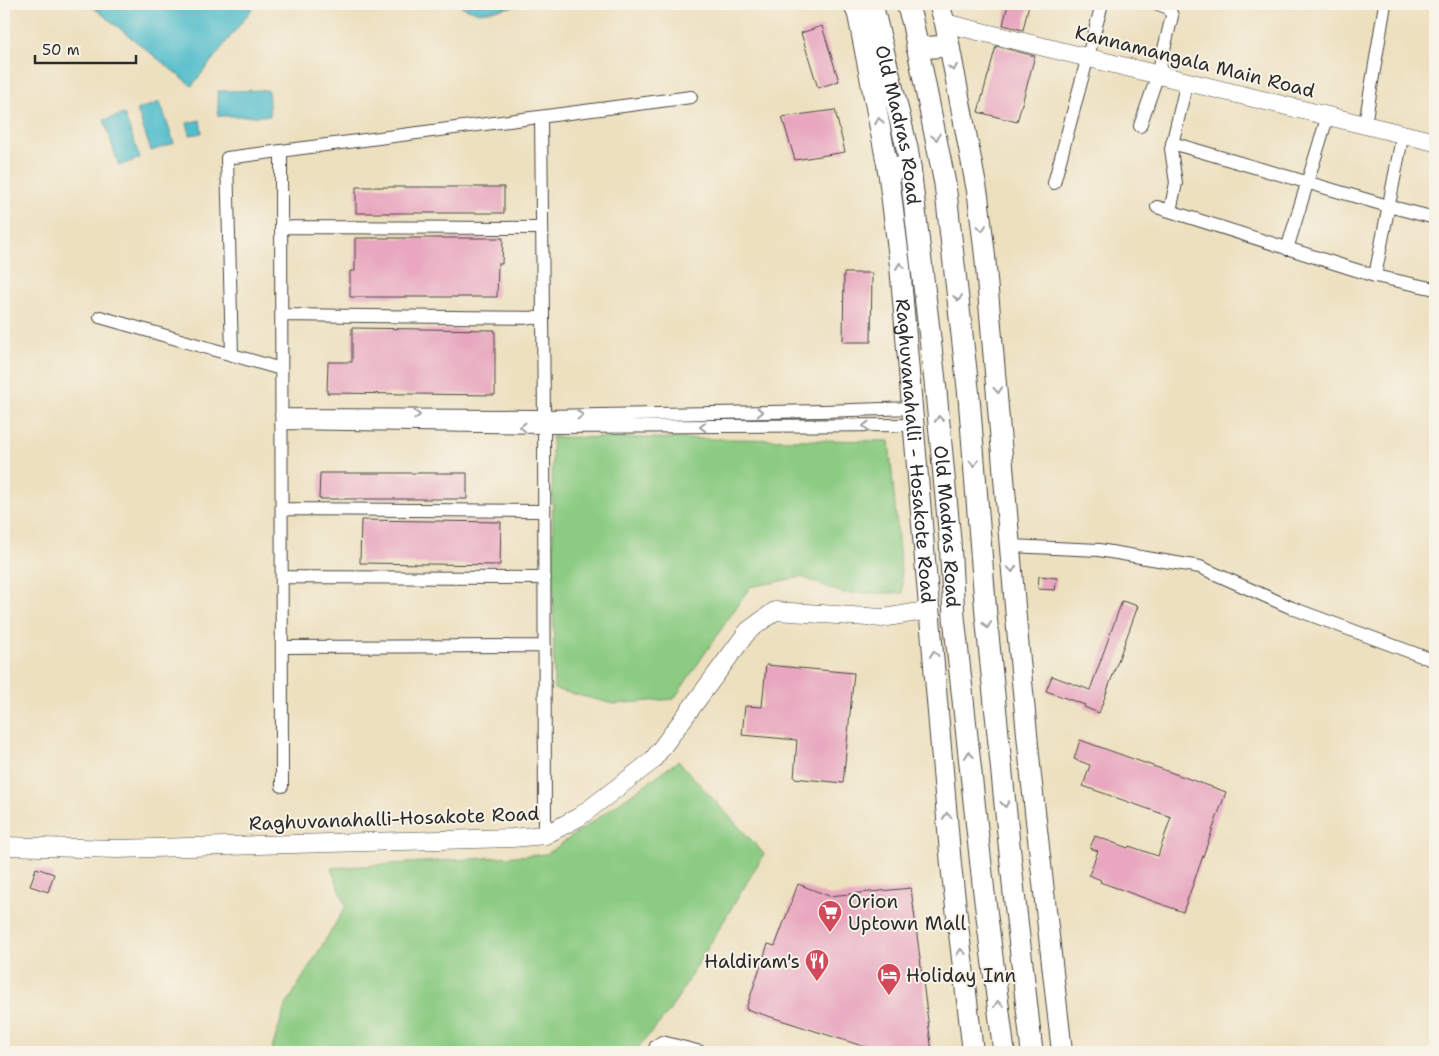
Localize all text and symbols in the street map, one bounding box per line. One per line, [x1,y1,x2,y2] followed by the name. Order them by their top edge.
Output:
[1072,20,1317,103] street label: Kannamangala Main Road
[35,32,136,64] scale bar
[42,40,80,60] text: 50 m
[869,43,926,206] street label: Old Madras Road
[948,64,958,73] one-way arrow
[874,117,884,125] one-way arrow
[930,132,940,141] one-way arrow
[976,225,987,233] one-way arrow
[895,261,906,269] one-way arrow
[952,294,963,302] one-way arrow
[890,298,941,604] street label: Raghuvanahalli - Hosakote Road
[992,386,1003,394] one-way arrow
[756,407,764,418] one-way arrow
[414,410,422,420] one-way arrow
[576,410,584,420] one-way arrow
[934,415,945,423] one-way arrow
[861,421,869,431] one-way arrow
[519,422,526,432] one-way arrow
[699,422,706,432] one-way arrow
[928,444,966,608] street label: Old Madras Road
[968,459,979,467] one-way arrow
[1006,566,1017,574] one-way arrow
[981,621,992,629] one-way arrow
[928,650,939,658] one-way arrow
[964,751,975,759] one-way arrow
[248,801,540,836] street label: Raghuvanahalli-Hosakote Road
[999,801,1010,809] one-way arrow
[942,812,953,820] one-way arrow
[848,889,966,936] place label: Orion Uptown Mall
[817,899,843,933] supermarket icon: Orion Uptown Mall
[956,947,967,955] one-way arrow
[804,948,830,982] restaurant icon: Haldiram's
[704,949,800,974] place label: Haldiram's
[876,962,902,996] hotel icon: Holiday Inn
[906,963,1016,988] place label: Holiday Inn
[993,1000,1004,1008] one-way arrow

